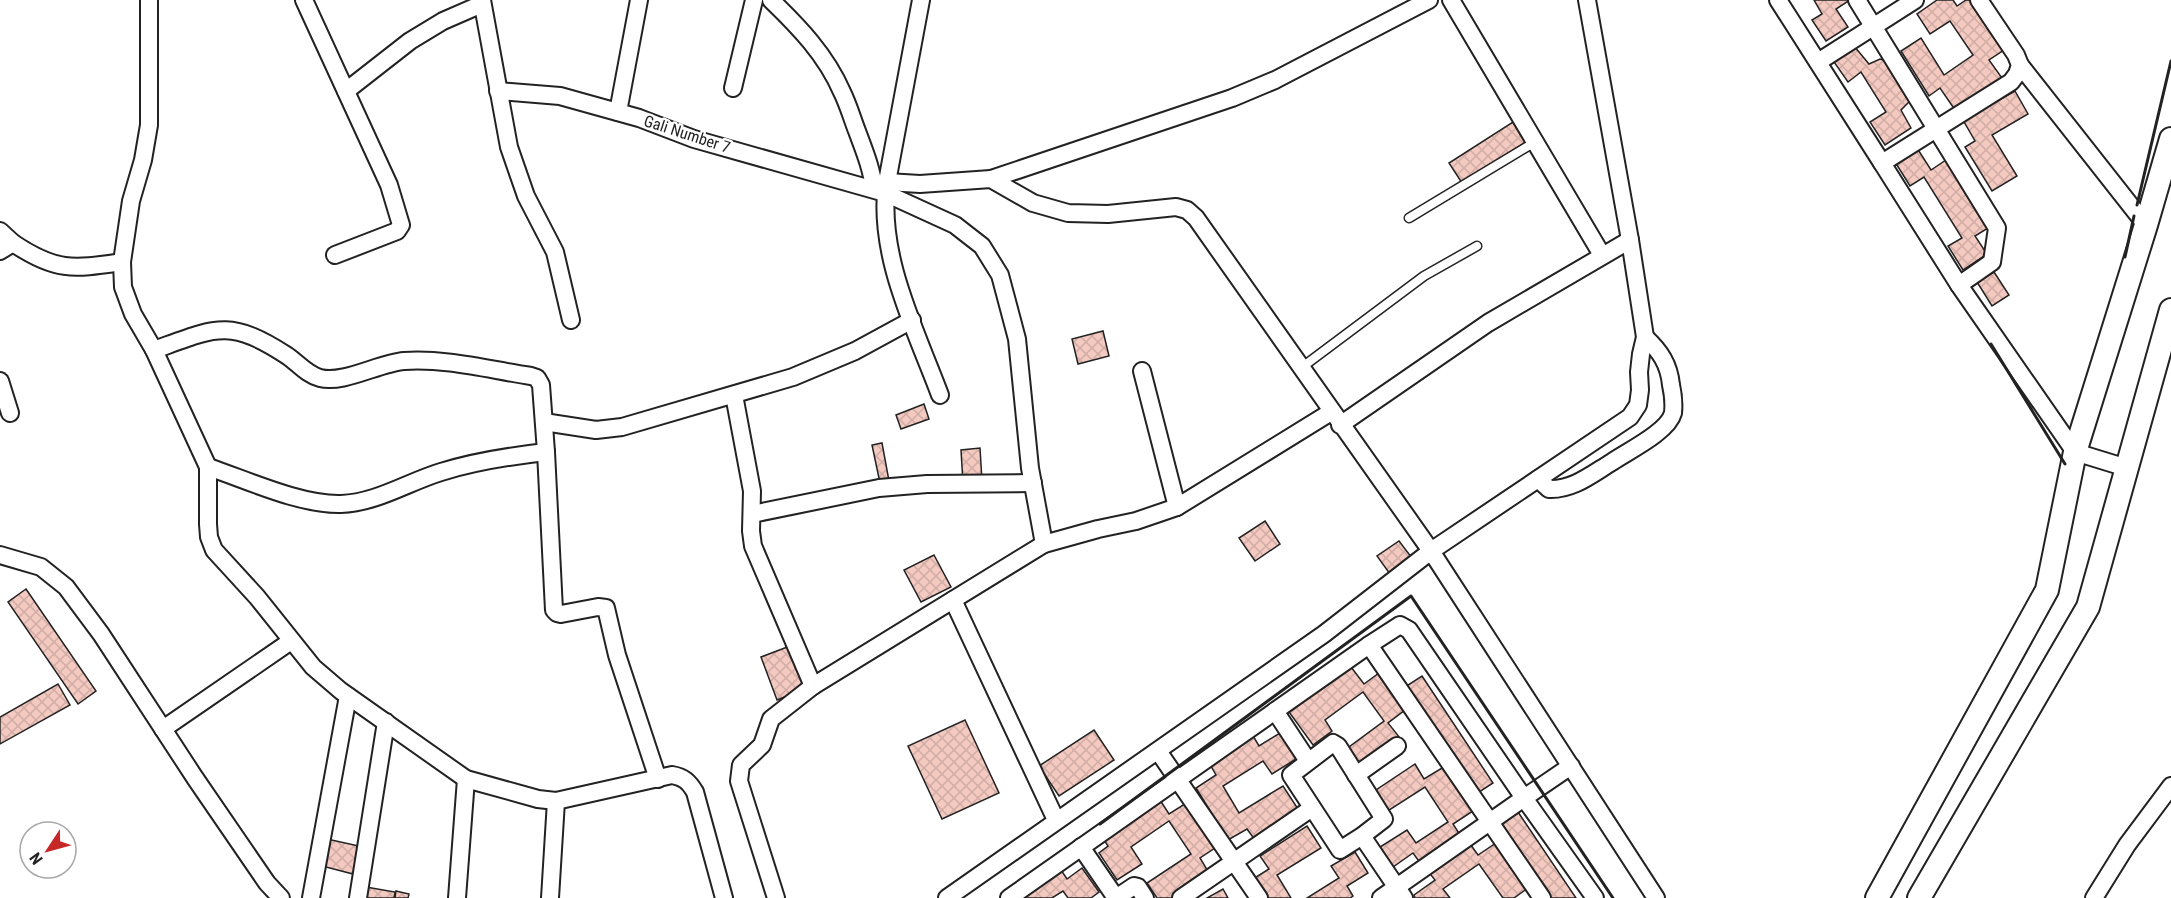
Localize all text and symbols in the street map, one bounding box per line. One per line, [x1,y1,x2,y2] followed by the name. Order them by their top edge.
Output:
[641,111,733,157] street label: Gali Number 7
[18,820,78,880] north arrow
[26,849,47,868] text: N

